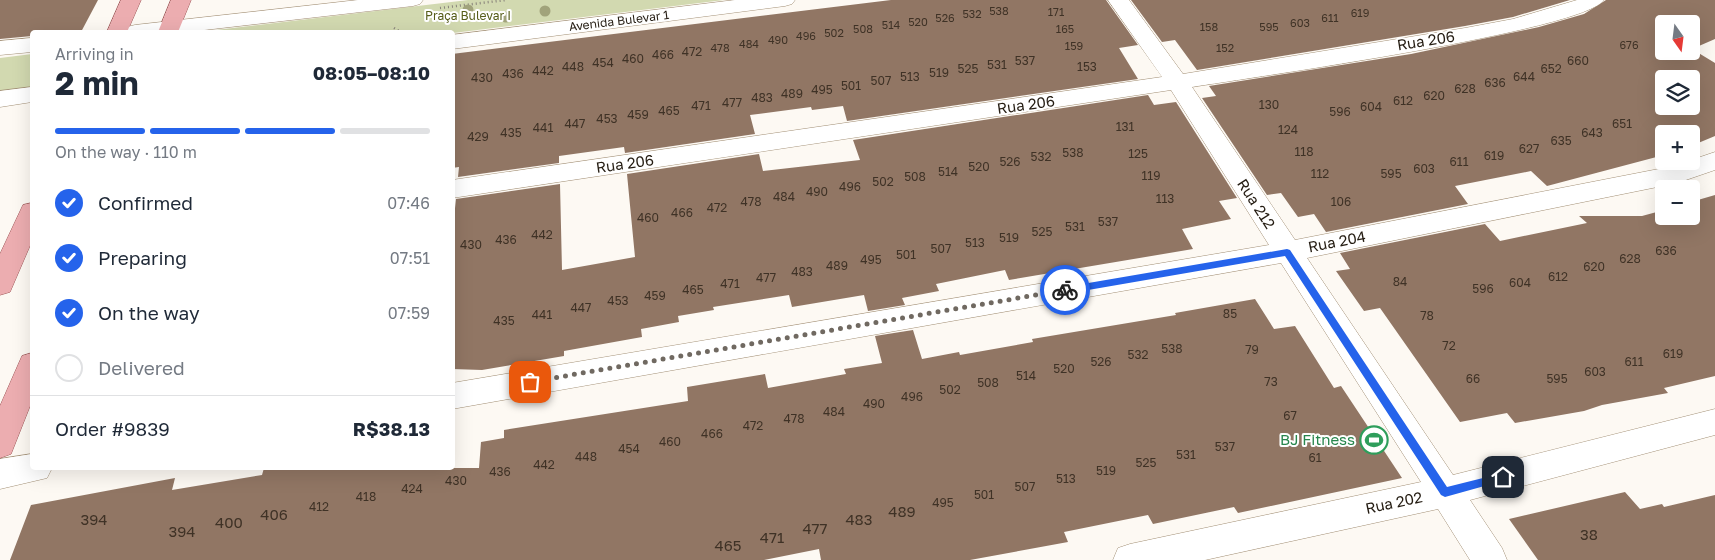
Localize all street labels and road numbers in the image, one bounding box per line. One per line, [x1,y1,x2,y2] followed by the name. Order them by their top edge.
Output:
[568,7,670,34] street label: Avenida Bulevar 1
[1396,27,1456,53] street label: Rua 206
[996,91,1056,117] street label: Rua 206
[595,150,655,176] street label: Rua 206
[1234,175,1280,232] street label: Rua 212
[1306,227,1367,255] street label: Rua 204
[1364,487,1424,517] street label: Rua 202

